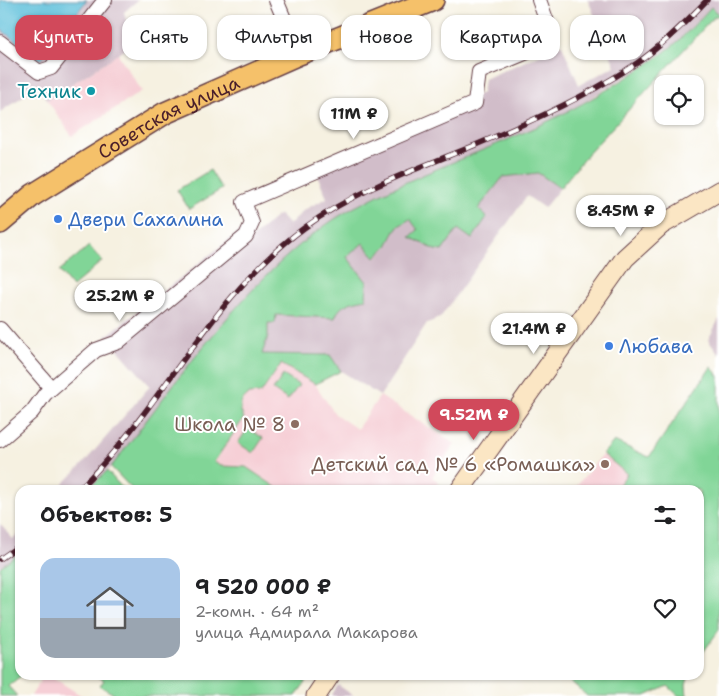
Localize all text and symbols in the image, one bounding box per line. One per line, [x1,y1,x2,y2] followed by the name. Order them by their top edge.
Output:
[15,15,112,60] chip: Купить
[122,15,207,60] chip: Снять
[217,15,331,60] chip: Фильтры
[341,15,431,60] chip: Новое
[441,15,560,60] chip: Квартира
[570,15,644,60] chip: Дом
[93,69,243,164] street label: Советская улица
[654,75,704,125] map controls
[654,75,704,125] button: locate
[17,79,81,104] place label: Техник
[85,85,97,97] marker: Техник
[319,98,389,140] pin: 11M ₽
[330,103,378,124] text: 11M ₽
[575,194,667,237] pin: 8.45M ₽
[587,200,655,221] text: 8.45M ₽
[68,207,224,232] place label: Двери Сахалина
[52,213,64,225] marker: Двери Сахалина
[74,280,166,322] pin: 25.2M ₽
[85,285,155,306] text: 25.2M ₽
[488,312,580,355] pin: 21.4M ₽
[502,318,566,339] text: 21.4M ₽
[619,334,693,359] place label: Любава
[603,340,615,352] marker: Любава
[428,398,520,441] pin: 9.52M ₽
[439,404,509,425] text: 9.52M ₽
[174,412,285,437] place label: Школа № 8
[289,418,301,430] marker: Школа № 8
[311,452,595,477] place label: Детский сад № 6 «Ромашка»
[599,458,611,470] marker: Детский сад № 6 «Ромашка»
[40,501,172,529] text: Объектов: 5
[651,501,679,529] icon: filters
[195,573,332,601] text: 9 520 000 ₽
[80,578,140,638] icon: home
[651,594,679,622] icon: heart
[195,601,319,622] text: 2-комн. · 64 m²
[195,622,418,643] text: улица Адмирала Макарова

